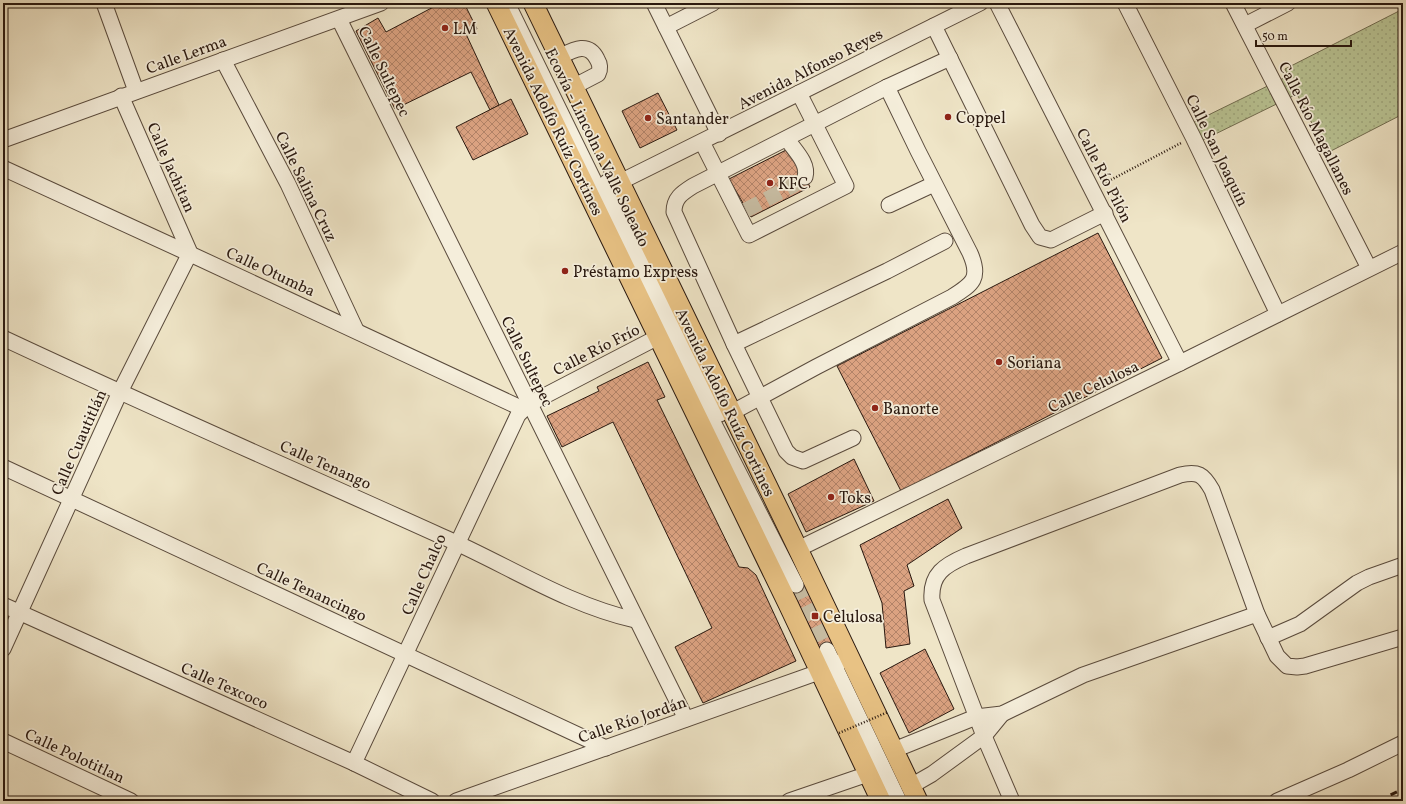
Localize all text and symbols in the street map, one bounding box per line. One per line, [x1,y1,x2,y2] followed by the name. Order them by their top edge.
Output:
[453,19,477,41] place label: LM
[1256,22,1351,48] scale bar
[352,23,415,121] street label: Calle Sultepec
[440,23,450,33] marker: LM
[497,24,608,220] street label: Avenida Adolfo Ruíz Cortines
[735,24,887,116] street label: Avenida Alfonso Reyes
[1262,29,1288,45] text: 50 m
[143,31,230,81] street label: Calle Lerma
[538,45,654,251] street label: Ecovía - Lincoln a Valle Soleado
[1272,59,1358,199] street label: Calle Río Magallanes
[1180,91,1253,211] street label: Calle San Joaquín
[956,108,1006,130] place label: Coppel
[656,109,729,131] place label: Santander
[943,112,953,122] marker: Coppel
[643,113,653,123] marker: Santander
[141,119,200,216] street label: Calle Jachitan
[1070,125,1136,227] street label: Calle Río Pilón
[269,128,341,246] street label: Calle Salina Cruz
[778,174,808,196] place label: KFC
[765,178,775,188] marker: KFC
[222,243,318,303] street label: Calle Otumba
[573,262,698,284] place label: Préstamo Express
[560,266,570,276] marker: Préstamo Express
[669,305,780,501] street label: Avenida Adolfo Ruíz Cortines
[495,313,558,411] street label: Calle Sultepec
[550,319,644,382] street label: Calle Río Frío
[1007,353,1061,375] place label: Soriana
[1045,356,1143,419] street label: Calle Celulosa
[994,357,1004,367] marker: Soriana
[47,386,113,499] street label: Calle Cuautitlán
[883,399,939,421] place label: Banorte
[870,403,880,413] marker: Banorte
[276,436,374,496] street label: Calle Tenango
[839,488,871,510] place label: Toks
[826,492,836,502] marker: Toks
[397,531,453,619] street label: Calle Chalco
[252,558,370,628] street label: Calle Tenancingo
[823,607,883,629] place label: Celulosa
[810,611,820,621] marker: Celulosa
[177,658,271,716] street label: Calle Texcoco
[576,692,690,750] street label: Calle Río Jordán
[21,724,128,790] street label: Calle Polotitlan

